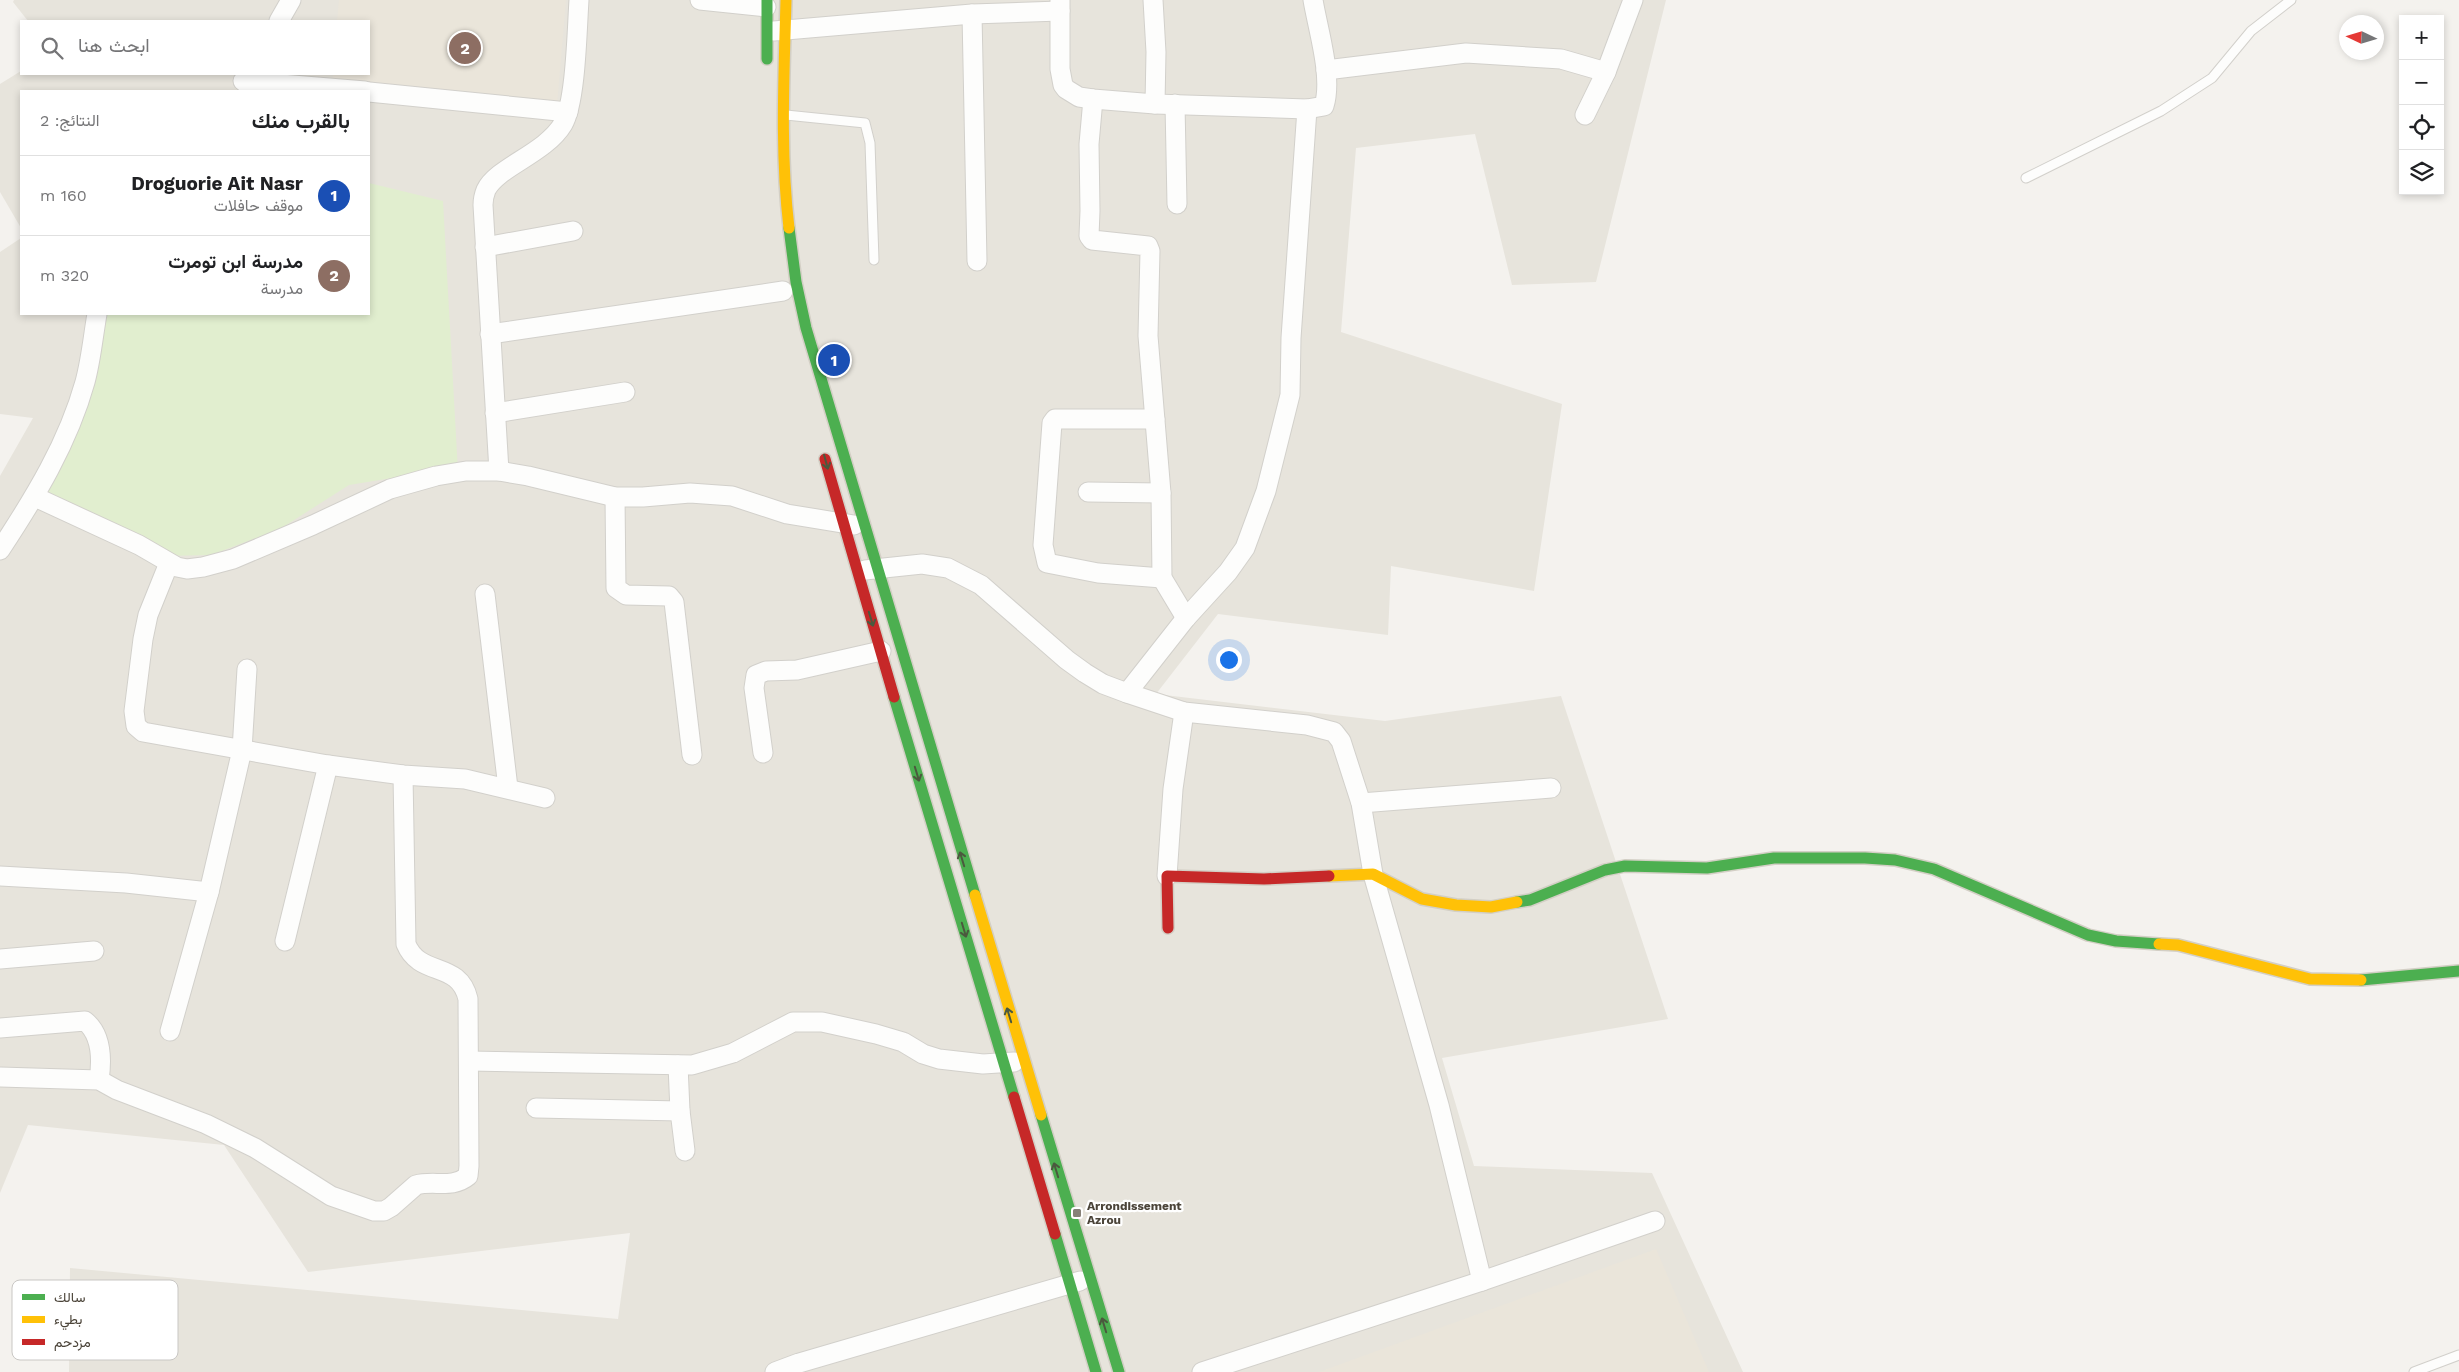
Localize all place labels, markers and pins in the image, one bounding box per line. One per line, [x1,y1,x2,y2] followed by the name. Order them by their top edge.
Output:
[449,29,481,67] pin: 2
[818,341,850,379] pin: 1
[1087,1199,1182,1227] place label: Arrondissement Azrou
[1071,1207,1083,1219] marker: Arrondissement Azrou

